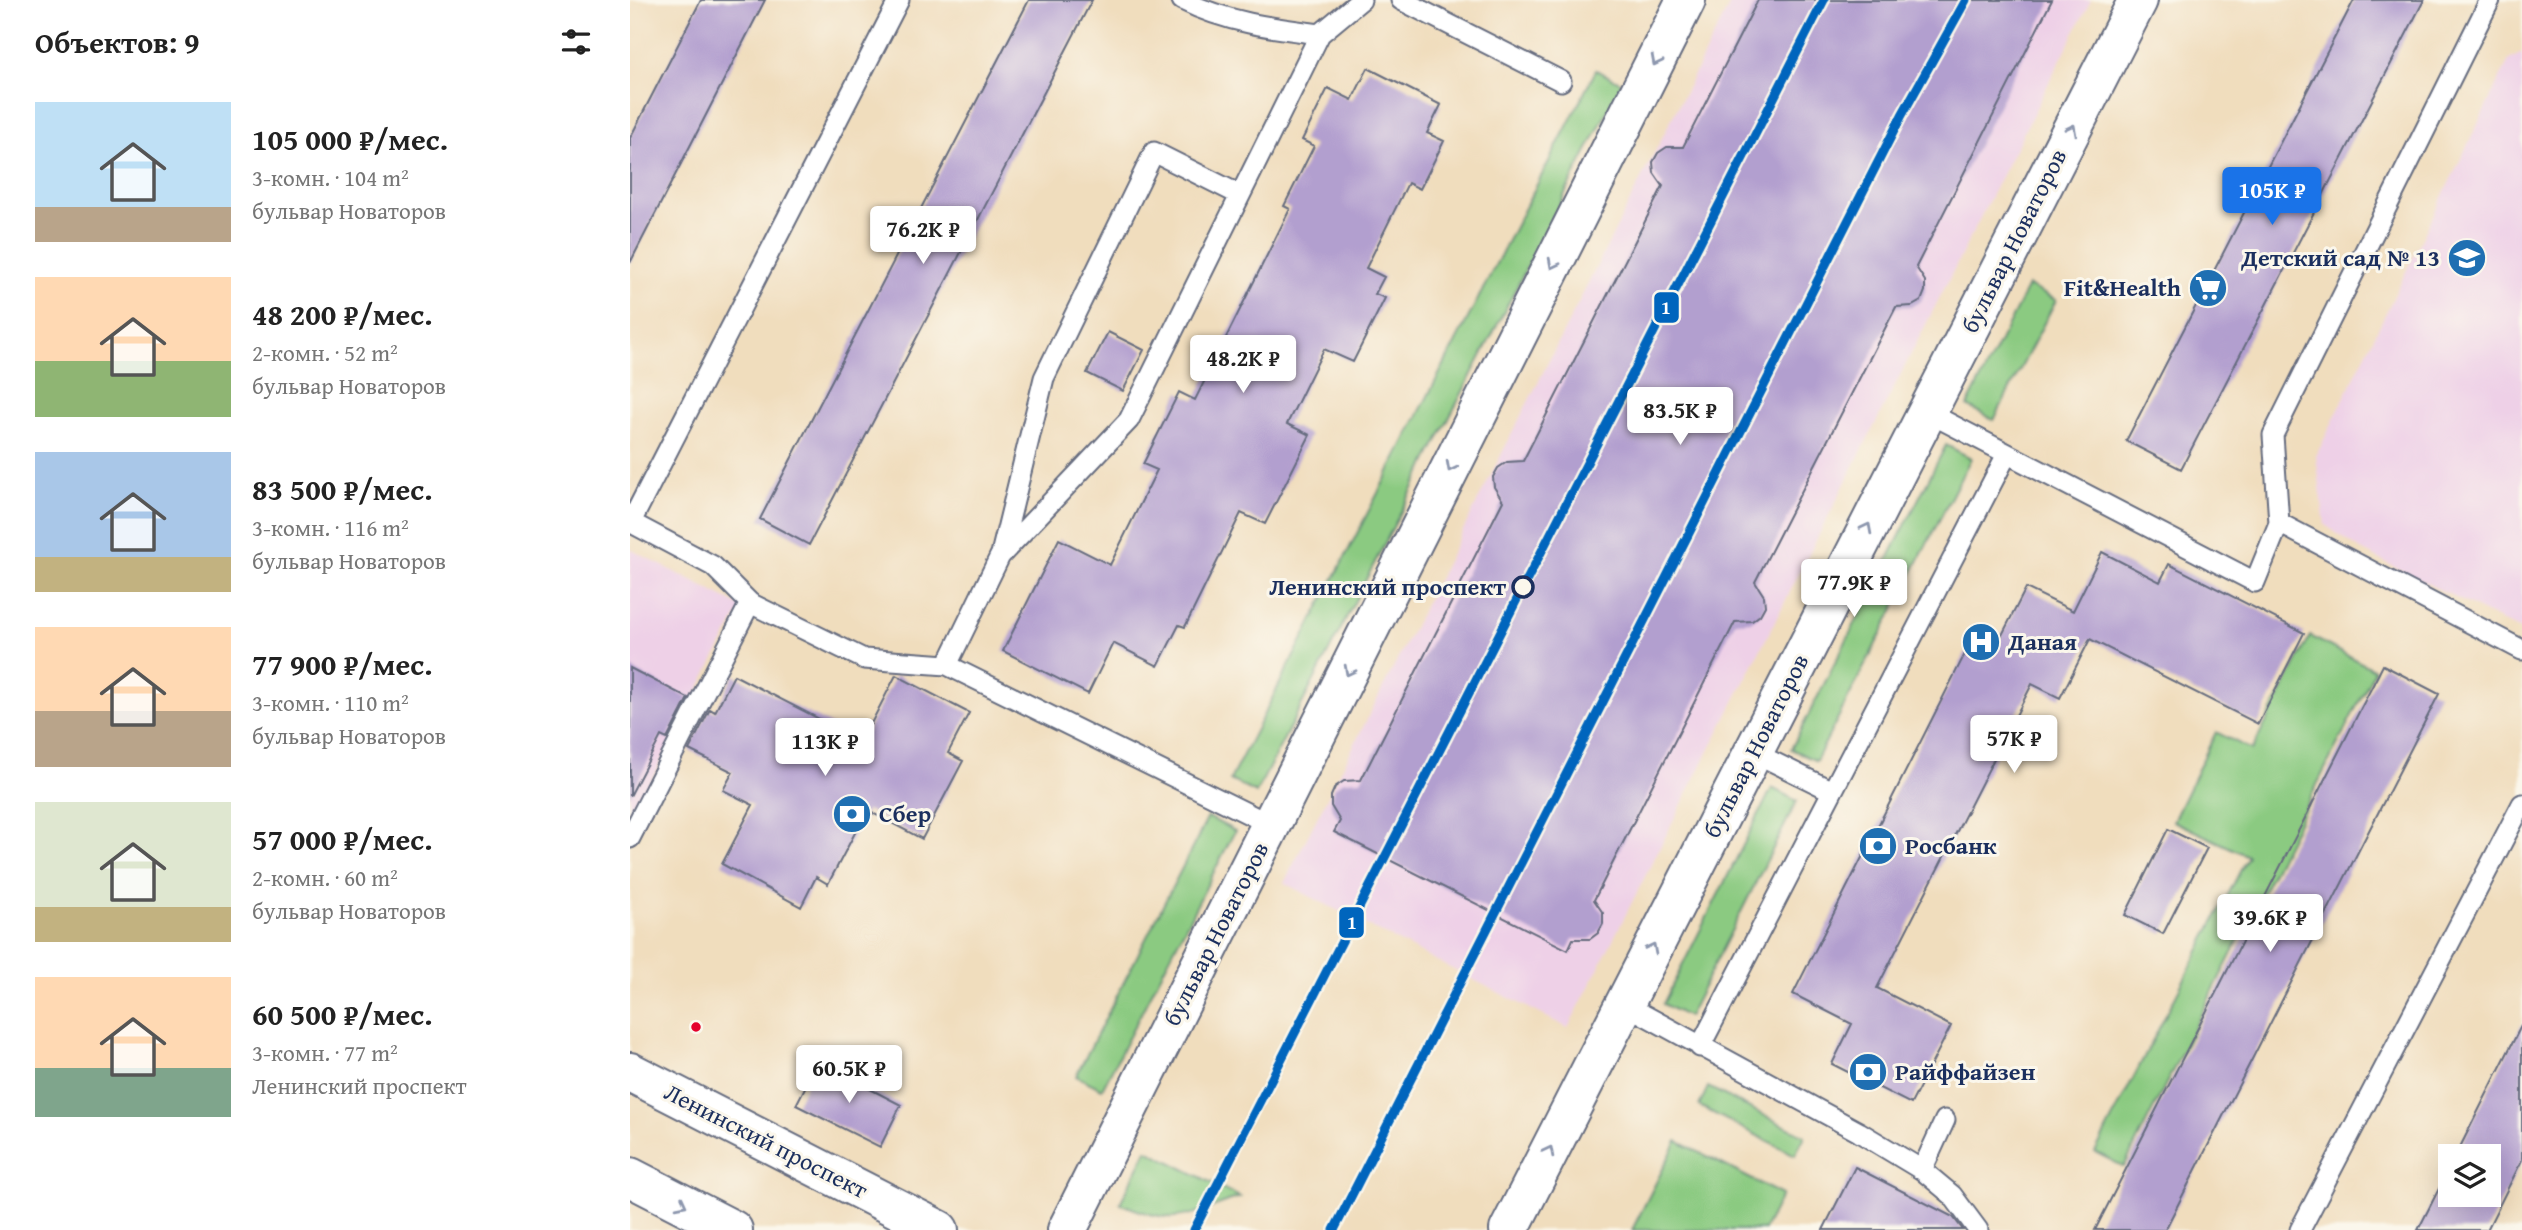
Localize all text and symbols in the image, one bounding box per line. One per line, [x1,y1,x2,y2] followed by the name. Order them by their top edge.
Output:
[35,20,199,64] text: Объектов: 9
[557,23,595,61] icon: filters
[1650,54,1664,66] one-way arrow
[252,117,448,161] text: 105 000 ₽/мес.
[2063,124,2077,136] one-way arrow
[91,130,175,214] icon: home
[1952,143,2075,339] street label: бульвар Новаторов
[252,161,409,194] text: 3-комн. · 104 m²
[2215,168,2329,227] pin: 105K ₽
[2238,173,2306,206] text: 105K ₽
[252,194,446,227] text: бульвар Новаторов
[858,206,988,266] pin: 76.2K ₽
[886,212,960,245] text: 76.2K ₽
[2446,237,2488,279] school or university icon: Детский сад № 13
[2240,240,2440,275] place label: Детский сад № 13
[1548,257,1562,269] one-way arrow
[2187,267,2229,309] supermarket icon: Fit&Health
[2064,270,2181,305] place label: Fit&Health
[1653,291,1680,324] line badge: 1
[252,292,433,336] text: 48 200 ₽/мес.
[1661,293,1671,321] text: 1
[91,305,175,389] icon: home
[252,336,398,369] text: 2-комн. · 52 m²
[1178,336,1308,395] pin: 48.2K ₽
[1206,341,1280,374] text: 48.2K ₽
[252,369,446,402] text: бульвар Новаторов
[1615,388,1745,447] pin: 83.5K ₽
[1643,393,1717,426] text: 83.5K ₽
[1446,460,1460,472] one-way arrow
[252,467,433,511] text: 83 500 ₽/мес.
[91,480,175,564] icon: home
[252,511,409,544] text: 3-комн. · 116 m²
[1859,523,1873,535] one-way arrow
[252,544,446,577] text: бульвар Новаторов
[1789,560,1919,619] pin: 77.9K ₽
[1817,565,1891,598] text: 77.9K ₽
[1269,569,1506,604] place label: Ленинский проспект
[1512,576,1534,598] marker: Ленинский проспект
[1960,621,2002,663] hospital icon: Даная
[2007,624,2077,659] place label: Даная
[252,642,433,686] text: 77 900 ₽/мес.
[1694,648,1817,844] street label: бульвар Новаторов
[91,655,175,739] icon: home
[1343,663,1357,676] one-way arrow
[252,686,409,719] text: 3-комн. · 110 m²
[1965,716,2063,775] pin: 57K ₽
[768,718,882,778] pin: 113K ₽
[252,719,446,752] text: бульвар Новаторов
[1986,721,2042,754] text: 57K ₽
[791,724,859,757] text: 113K ₽
[831,793,873,835] bank icon: Сбер
[879,796,931,831] place label: Сбер
[252,817,433,861] text: 57 000 ₽/мес.
[1857,825,1899,867] bank icon: Росбанк
[1905,828,1997,863] place label: Росбанк
[91,830,175,914] icon: home
[1154,836,1277,1032] street label: бульвар Новаторов
[252,861,398,894] text: 2-комн. · 60 m²
[252,894,446,927] text: бульвар Новаторов
[2205,894,2335,954] pin: 39.6K ₽
[2233,900,2307,933] text: 39.6K ₽
[1338,906,1365,939] line badge: 1
[1347,908,1357,936] text: 1
[1644,943,1658,956] one-way arrow
[252,992,433,1036] text: 60 500 ₽/мес.
[91,1005,175,1089] icon: home
[689,1020,703,1034] unlabelled marker
[252,1036,398,1069] text: 3-комн. · 77 m²
[784,1046,914,1105] pin: 60.5K ₽
[812,1051,886,1084] text: 60.5K ₽
[1847,1051,1889,1093] bank icon: Райффайзен
[1895,1054,2036,1089] place label: Райффайзен
[252,1069,467,1102] text: Ленинский проспект
[658,1074,874,1207] street label: Ленинский проспект
[2438,1144,2501,1207] map controls
[2438,1144,2501,1207] button: layers
[1541,1146,1555,1158] one-way arrow
[675,1195,687,1209] one-way arrow

